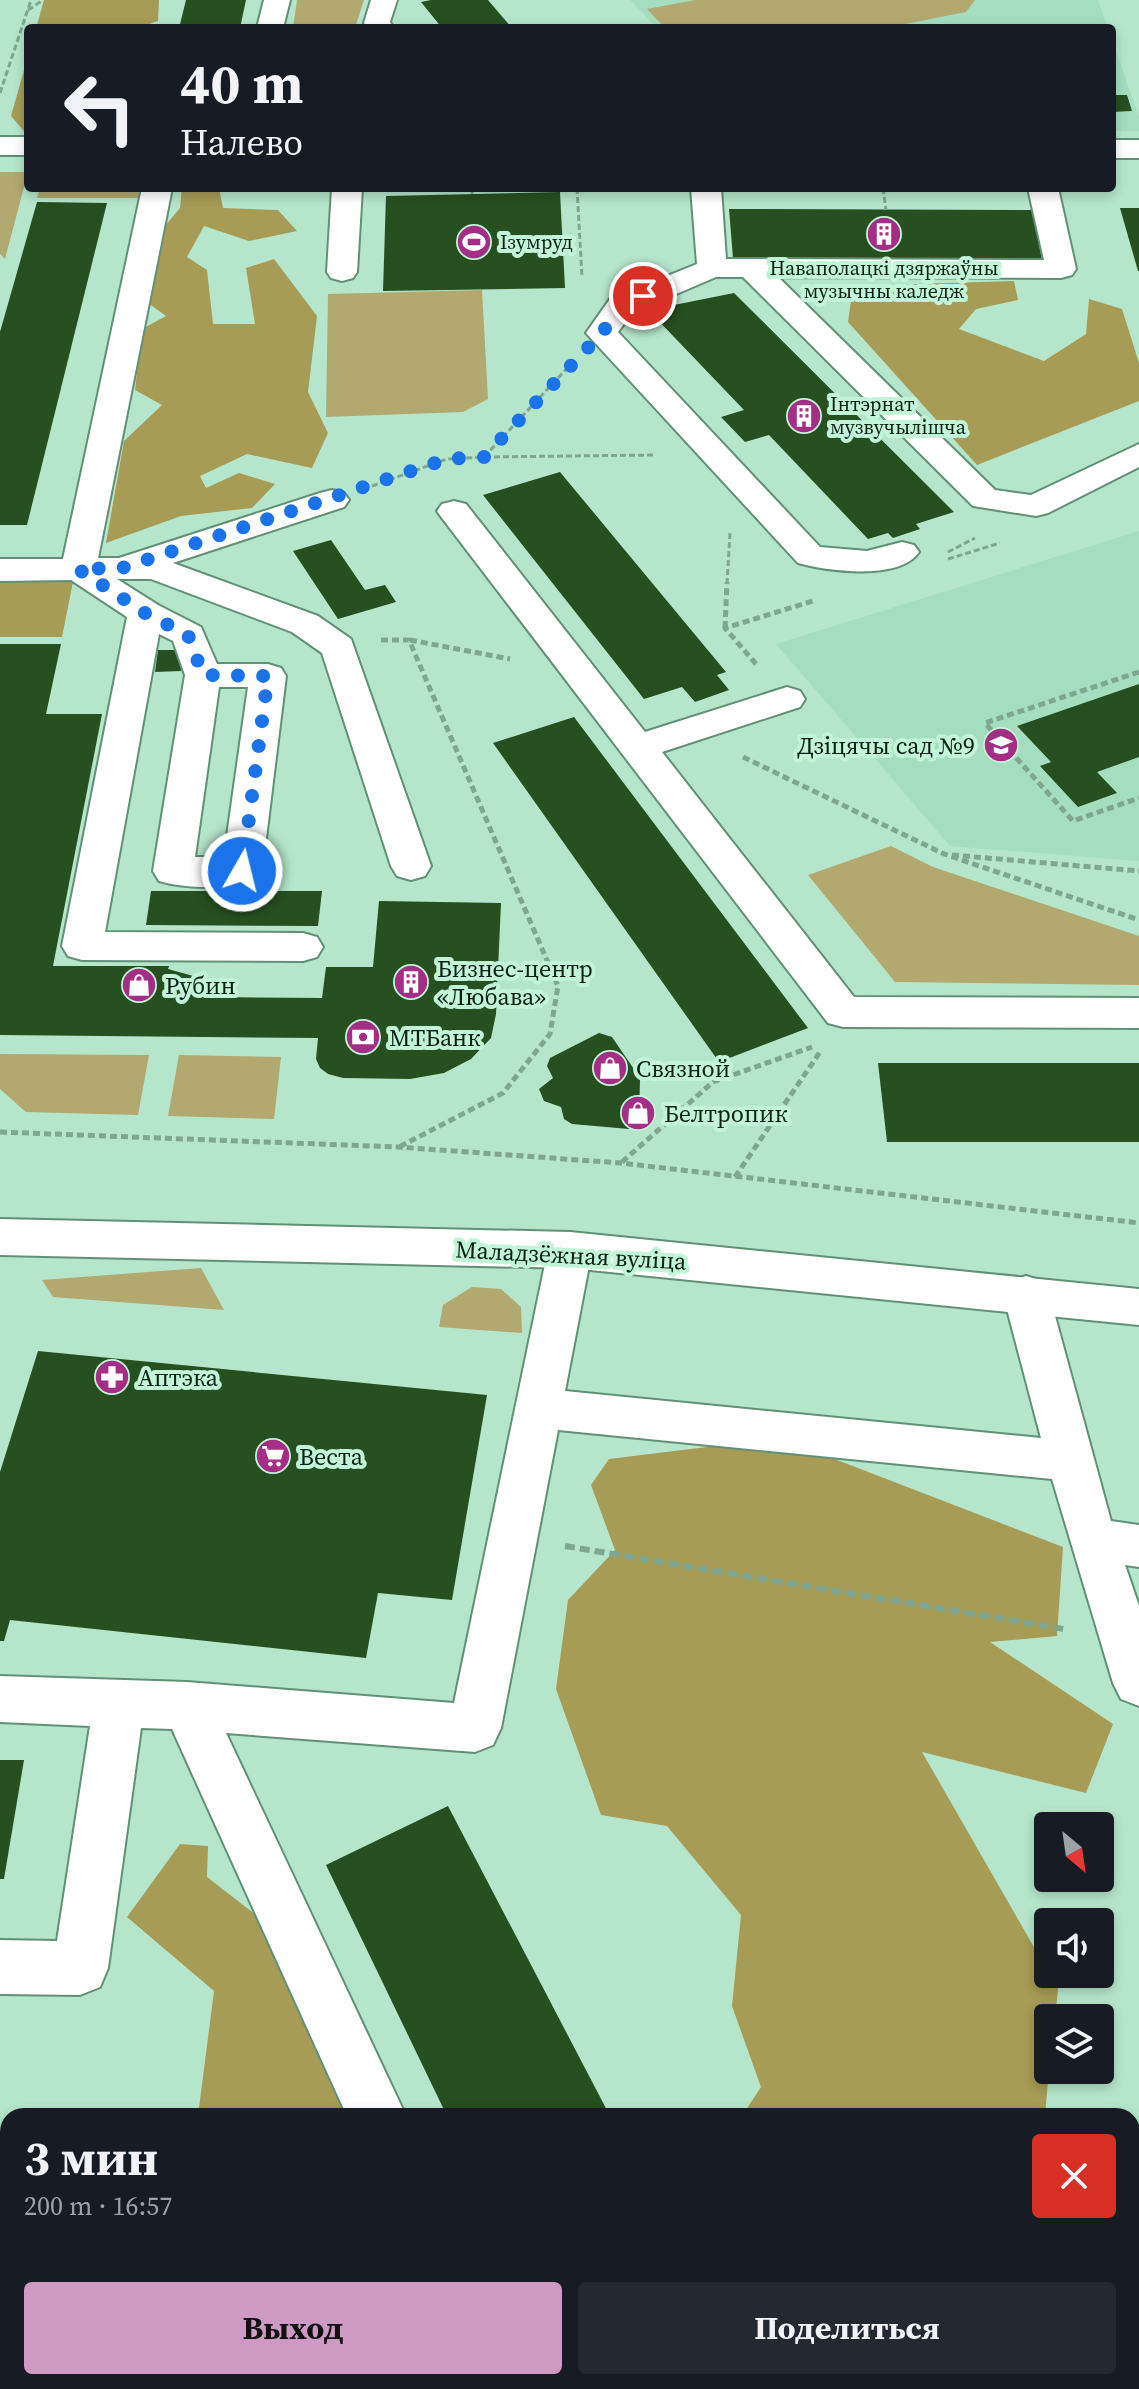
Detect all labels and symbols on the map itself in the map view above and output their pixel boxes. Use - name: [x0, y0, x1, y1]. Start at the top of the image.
- building icon: Наваполацкі дзяржаўны музычны каледж: [865, 215, 903, 253]
- sports icon: Ізумруд: [455, 223, 493, 261]
- place label: Ізумруд: [500, 228, 573, 256]
- place label: Наваполацкі дзяржаўны музычны каледж: [770, 254, 998, 305]
- pin: [609, 262, 677, 330]
- place label: Інтэрнат музвучылішча: [830, 390, 967, 441]
- building icon: Інтэрнат музвучылішча: [785, 397, 823, 435]
- school or university icon: Дзіцячы сад №9: [982, 726, 1020, 764]
- place label: Дзіцячы сад №9: [797, 729, 975, 762]
- position arrow: [200, 829, 284, 913]
- place label: Бизнес-центр «Любава»: [437, 952, 593, 1013]
- building icon: Бизнес-центр «Любава»: [392, 963, 430, 1001]
- shop icon: Рубин: [120, 966, 158, 1004]
- place label: Рубин: [165, 969, 236, 1002]
- bank icon: МТБанк: [344, 1018, 382, 1056]
- place label: МТБанк: [389, 1021, 481, 1054]
- shop icon: Связной: [591, 1049, 629, 1087]
- place label: Связной: [636, 1052, 730, 1085]
- shop icon: Белтропик: [619, 1094, 657, 1132]
- place label: Белтропик: [664, 1097, 788, 1130]
- street label: Маладзёжная вуліца: [455, 1232, 688, 1278]
- pharmacy icon: Аптэка: [93, 1358, 131, 1396]
- place label: Аптэка: [138, 1361, 219, 1394]
- supermarket icon: Веста: [254, 1437, 292, 1475]
- place label: Веста: [299, 1440, 364, 1473]
- north arrow: [1034, 1812, 1114, 1892]

